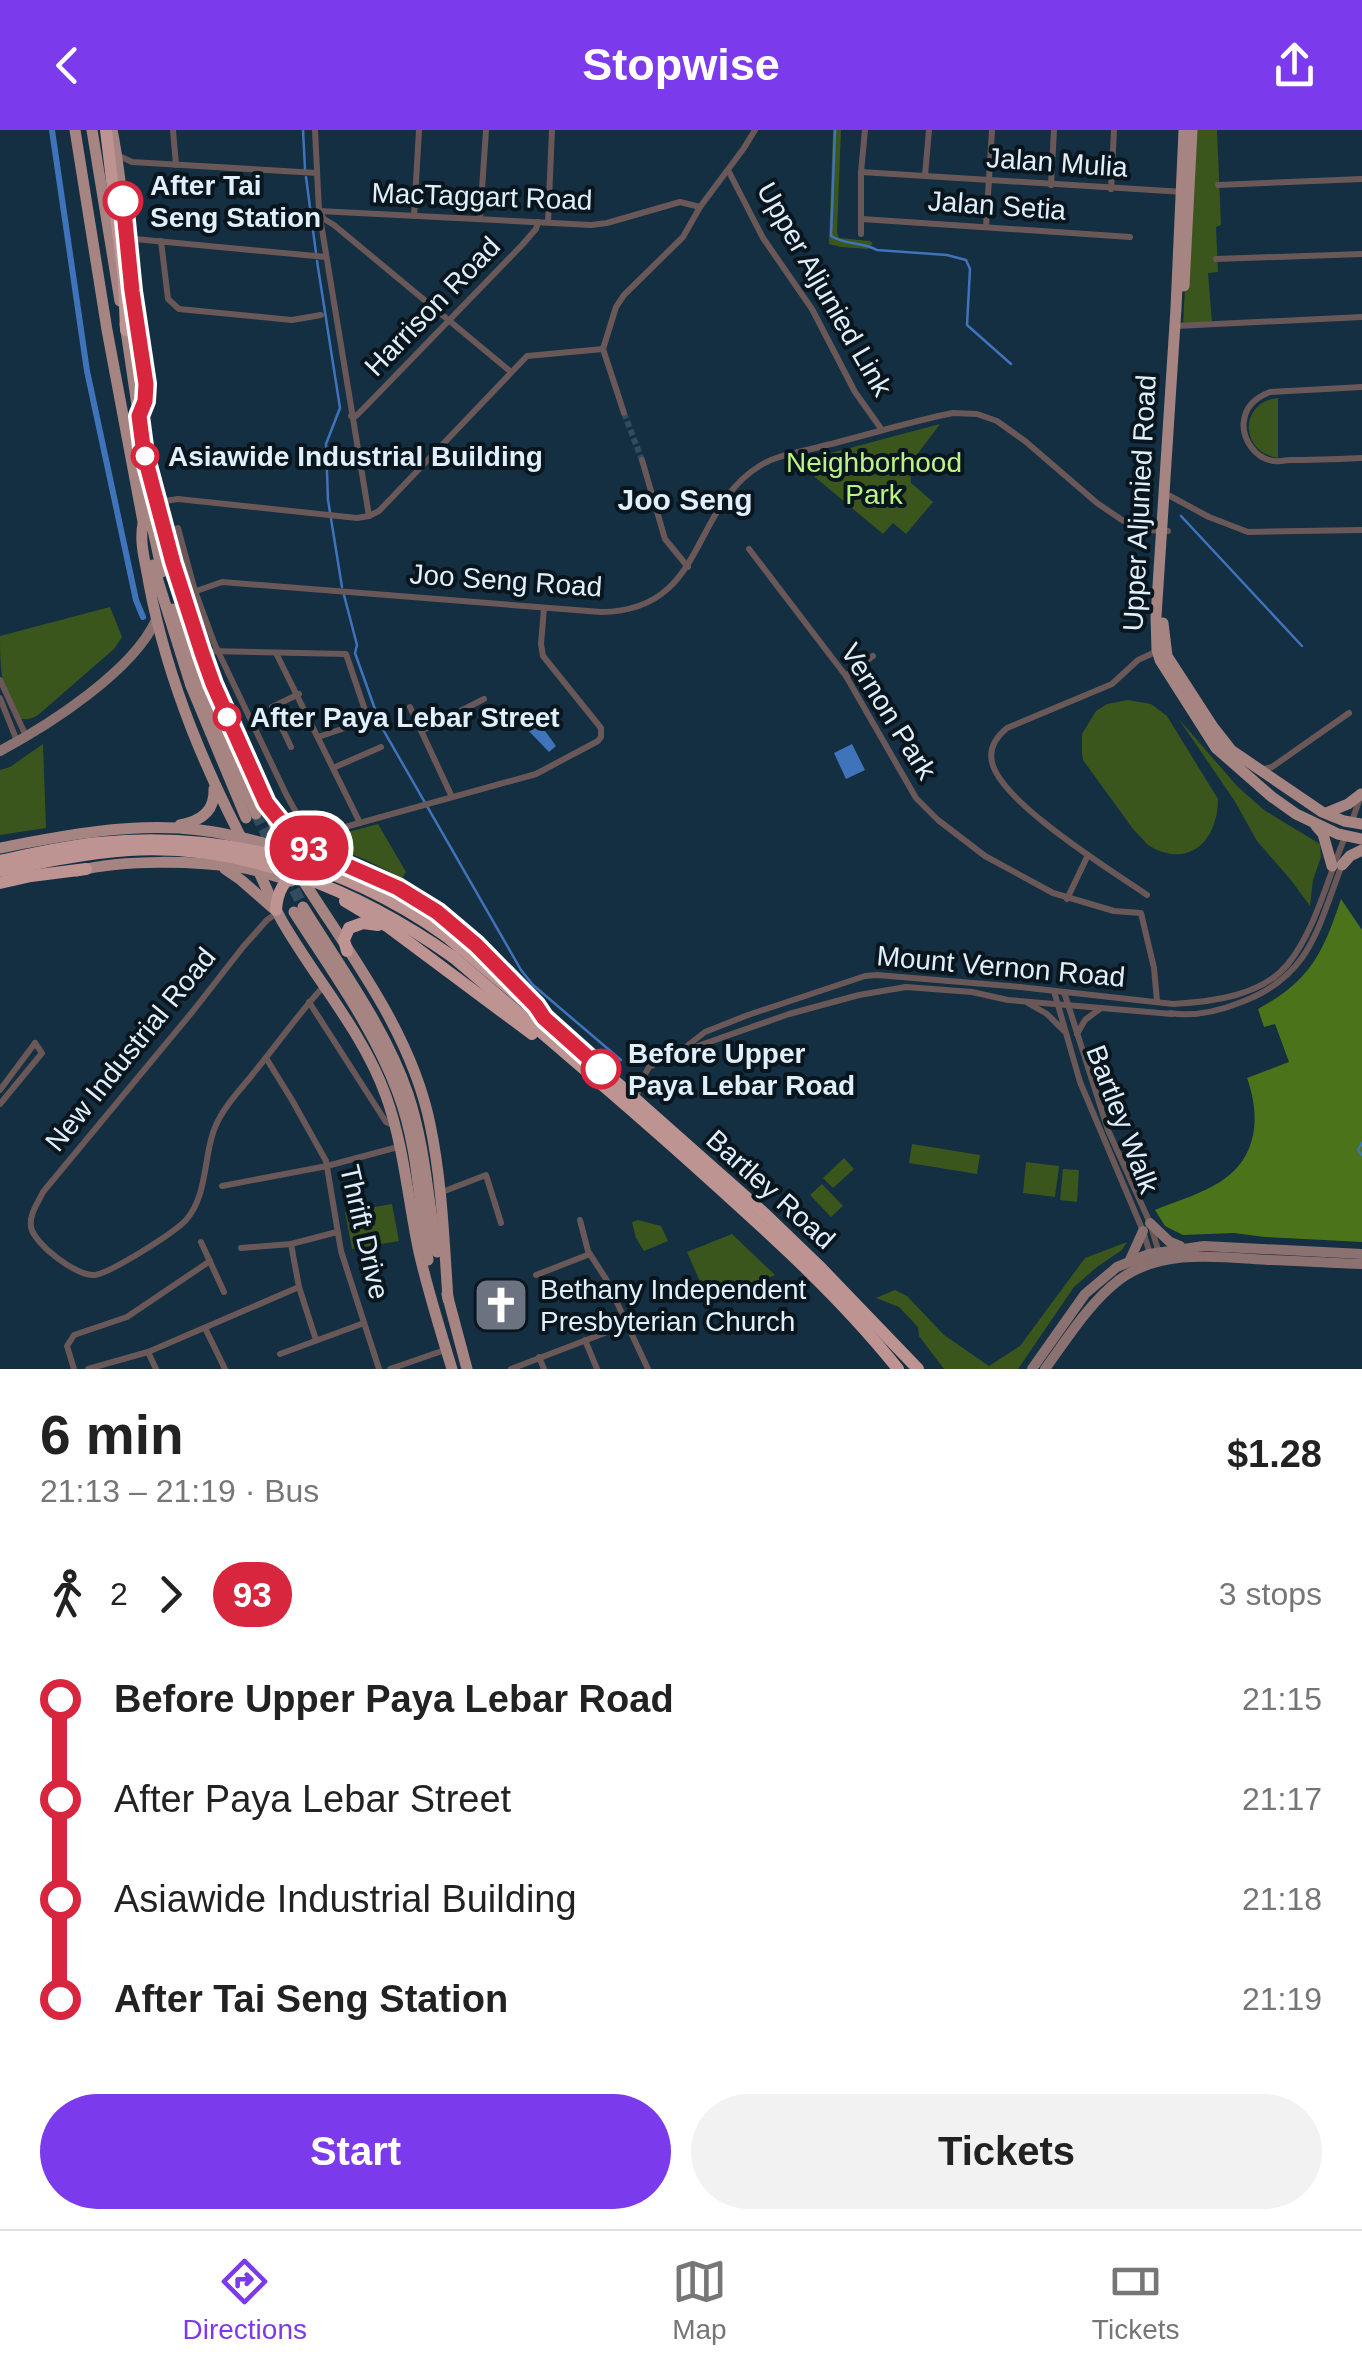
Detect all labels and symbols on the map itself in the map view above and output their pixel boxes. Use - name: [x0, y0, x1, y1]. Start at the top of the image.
- street label: Jalan Mulia: [985, 142, 1129, 183]
- place label: After Tai Seng Station: [150, 170, 321, 233]
- street label: MacTaggart Road: [371, 177, 593, 216]
- street label: Upper Aljunied Link: [751, 177, 899, 402]
- marker: After Tai Seng Station: [104, 182, 142, 220]
- street label: Jalan Setia: [927, 185, 1068, 226]
- street label: Harrison Road: [359, 231, 506, 382]
- street label: Upper Aljunied Road: [1117, 374, 1162, 632]
- place label: Asiawide Industrial Building: [168, 441, 543, 472]
- marker: Asiawide Industrial Building: [132, 443, 158, 469]
- park label: Neighborhood Park: [786, 447, 962, 510]
- district label: Joo Seng: [617, 483, 753, 516]
- street label: Joo Seng Road: [409, 558, 603, 603]
- street label: Vernon Park: [835, 638, 943, 786]
- place label: After Paya Lebar Street: [250, 702, 560, 733]
- marker: After Paya Lebar Street: [214, 704, 240, 730]
- line badge: 93: [264, 816, 354, 880]
- street label: Mount Vernon Road: [876, 940, 1126, 993]
- street label: New Industrial Road: [39, 942, 222, 1157]
- place label: Before Upper Paya Lebar Road: [628, 1038, 855, 1101]
- street label: Bartley Walk: [1080, 1041, 1165, 1199]
- marker: Before Upper Paya Lebar Road: [582, 1050, 620, 1088]
- street label: Bartley Road: [700, 1124, 841, 1255]
- street label: Thrift Drive: [334, 1162, 395, 1302]
- place label: Bethany Independent Presbyterian Church: [540, 1274, 806, 1337]
- church icon: Bethany Independent Presbyterian Church: [471, 1275, 531, 1335]

